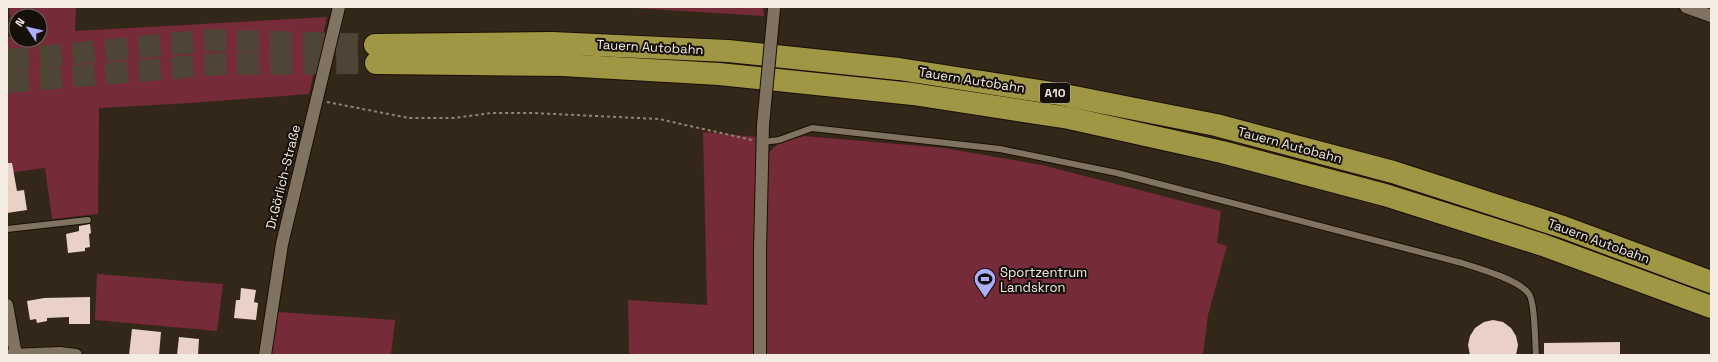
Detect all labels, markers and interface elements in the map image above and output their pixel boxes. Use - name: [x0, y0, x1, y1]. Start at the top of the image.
- north arrow: [8, 8, 48, 48]
- text: N: [12, 15, 28, 29]
- street label: Tauern Autobahn: [596, 36, 704, 58]
- street label: Tauern Autobahn: [918, 63, 1026, 97]
- road number: A10: [1040, 83, 1070, 103]
- street label: Dr.Görlich-Straße: [262, 123, 304, 231]
- street label: Tauern Autobahn: [1236, 123, 1344, 167]
- street label: Tauern Autobahn: [1546, 215, 1652, 267]
- place label: Sportzentrum Landskron: [1000, 264, 1087, 296]
- sports icon: Sportzentrum Landskron: [972, 266, 998, 299]

